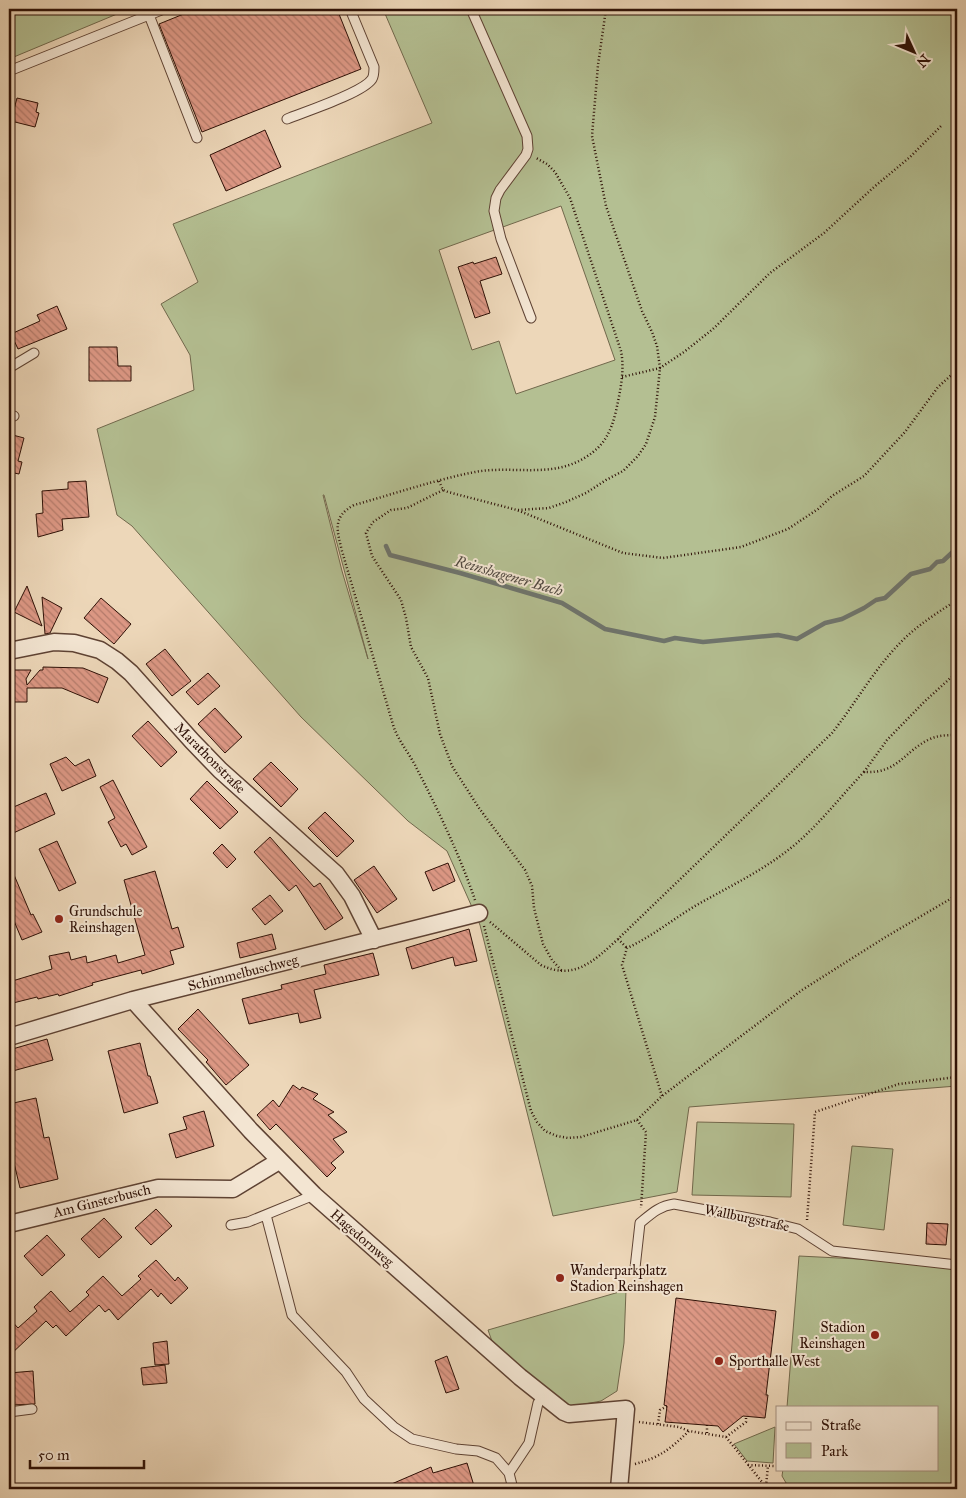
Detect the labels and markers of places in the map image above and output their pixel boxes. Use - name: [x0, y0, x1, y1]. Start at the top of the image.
- place label: Grundschule Reinshagen: [69, 903, 143, 936]
- marker: Grundschule Reinshagen: [53, 913, 65, 925]
- place label: Wanderparkplatz Stadion Reinshagen: [570, 1262, 684, 1295]
- marker: Wanderparkplatz Stadion Reinshagen: [554, 1272, 566, 1284]
- place label: Stadion Reinshagen: [799, 1319, 865, 1352]
- marker: Stadion Reinshagen: [869, 1329, 881, 1341]
- place label: Sporthalle West: [729, 1353, 820, 1370]
- marker: Sporthalle West: [713, 1355, 725, 1367]

